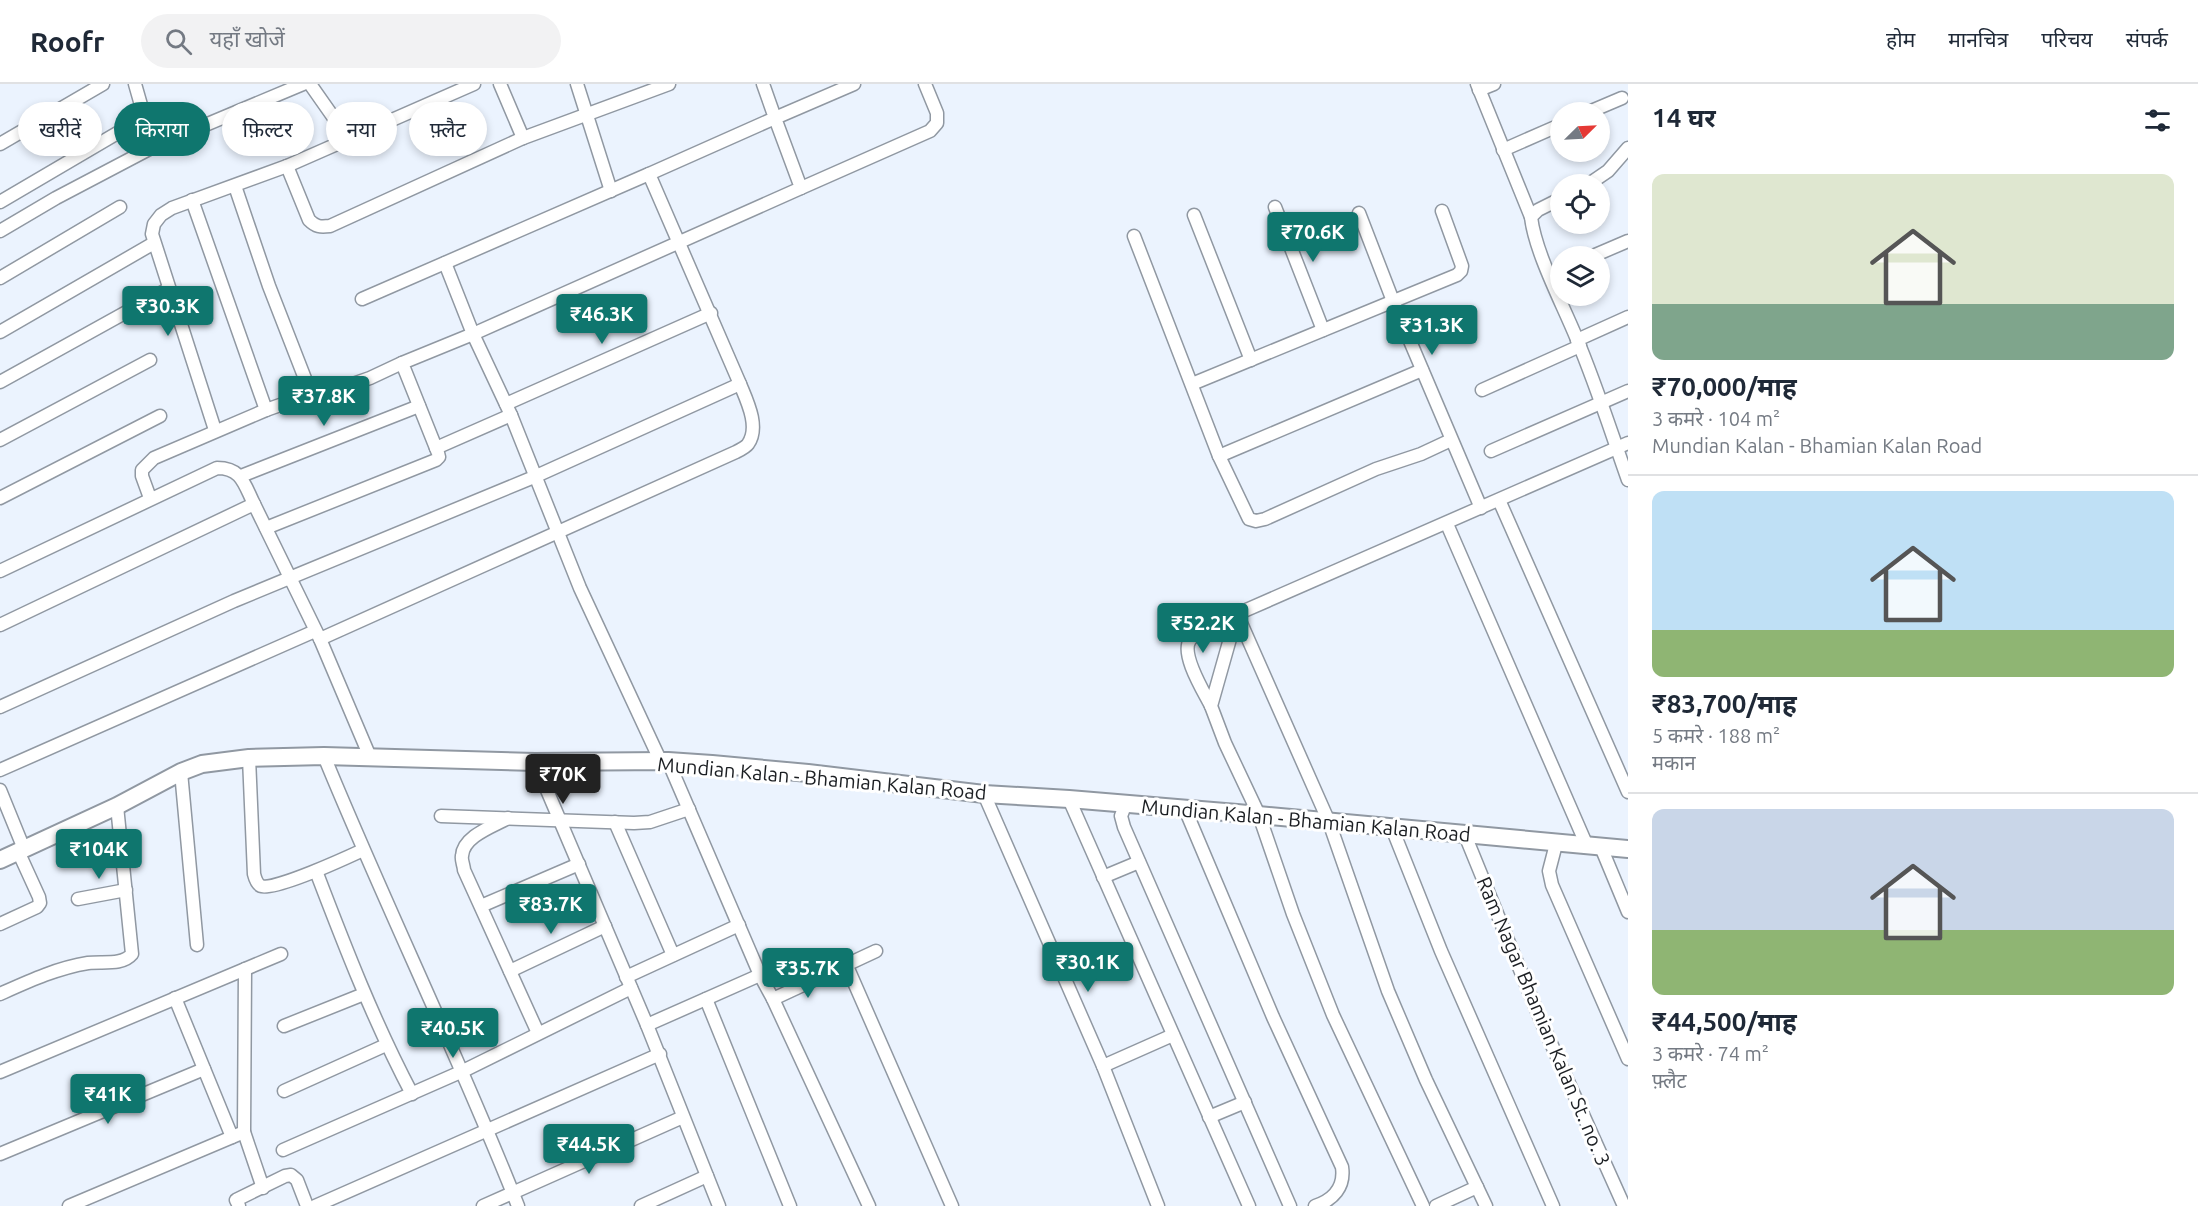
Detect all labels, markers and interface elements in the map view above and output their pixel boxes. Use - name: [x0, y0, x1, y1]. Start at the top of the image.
- search box: [141, 14, 561, 68]
- icon: search: [162, 25, 195, 58]
- text: Roofr: [30, 26, 105, 57]
- text: यहाँ खोजें: [210, 26, 285, 51]
- text: होम: [1886, 27, 1915, 51]
- text: मानचित्र: [1948, 27, 2008, 51]
- text: परिचय: [2041, 27, 2093, 51]
- text: संपर्क: [2126, 27, 2168, 51]
- chip: खरीदें: [18, 102, 102, 156]
- chip: किराया: [114, 102, 210, 156]
- chip: फ़िल्टर: [222, 102, 314, 156]
- chip: नया: [326, 102, 397, 156]
- chip: फ़्लैट: [409, 102, 487, 156]
- north arrow: [1550, 102, 1610, 162]
- map controls: [1550, 102, 1610, 306]
- text: 14 घर: [1652, 103, 1716, 132]
- icon: filters: [2141, 104, 2174, 137]
- button: locate: [1550, 174, 1610, 234]
- pin: ₹70.6K: [1264, 212, 1362, 263]
- icon: home: [1859, 213, 1967, 321]
- text: ₹70.6K: [1281, 220, 1345, 243]
- button: layers: [1550, 246, 1610, 306]
- pin: ₹30.3K: [119, 286, 217, 337]
- text: ₹30.3K: [136, 294, 200, 317]
- pin: ₹46.3K: [553, 294, 651, 345]
- text: ₹46.3K: [570, 302, 634, 325]
- pin: ₹31.3K: [1383, 305, 1481, 356]
- text: ₹31.3K: [1400, 313, 1464, 336]
- text: ₹70,000/माह: [1652, 372, 1797, 401]
- pin: ₹37.8K: [275, 376, 373, 427]
- text: ₹37.8K: [292, 384, 356, 407]
- text: 3 कमरे · 104 m²: [1652, 407, 1780, 430]
- text: Mundian Kalan - Bhamian Kalan Road: [1652, 434, 1982, 457]
- icon: home: [1859, 530, 1967, 638]
- pin: ₹52.2K: [1154, 603, 1252, 654]
- text: ₹52.2K: [1171, 611, 1235, 634]
- text: ₹83,700/माह: [1652, 689, 1797, 718]
- text: 5 कमरे · 188 m²: [1652, 724, 1780, 747]
- text: मकान: [1652, 751, 1696, 774]
- street label: Mundian Kalan - Bhamian Kalan Road: [656, 752, 988, 804]
- pin: ₹70K: [527, 754, 599, 805]
- text: ₹70K: [539, 762, 587, 785]
- street label: Mundian Kalan - Bhamian Kalan Road: [1140, 794, 1472, 846]
- pin: ₹104K: [57, 829, 141, 880]
- text: ₹104K: [70, 837, 128, 860]
- icon: home: [1859, 848, 1967, 956]
- street label: Ram Nagar Bhamian Kalan St. no. 3: [1473, 873, 1615, 1169]
- pin: ₹83.7K: [502, 884, 600, 935]
- text: ₹83.7K: [519, 892, 583, 915]
- pin: ₹30.1K: [1039, 942, 1137, 993]
- pin: ₹35.7K: [759, 948, 857, 999]
- text: ₹30.1K: [1056, 950, 1120, 973]
- text: ₹35.7K: [776, 956, 840, 979]
- text: ₹44,500/माह: [1652, 1007, 1797, 1036]
- pin: ₹40.5K: [404, 1008, 502, 1059]
- text: ₹40.5K: [421, 1016, 485, 1039]
- text: 3 कमरे · 74 m²: [1652, 1042, 1769, 1065]
- text: फ़्लैट: [1652, 1069, 1687, 1092]
- pin: ₹41K: [72, 1074, 144, 1125]
- text: ₹41K: [84, 1082, 132, 1105]
- pin: ₹44.5K: [540, 1124, 638, 1175]
- text: ₹44.5K: [557, 1132, 621, 1155]

